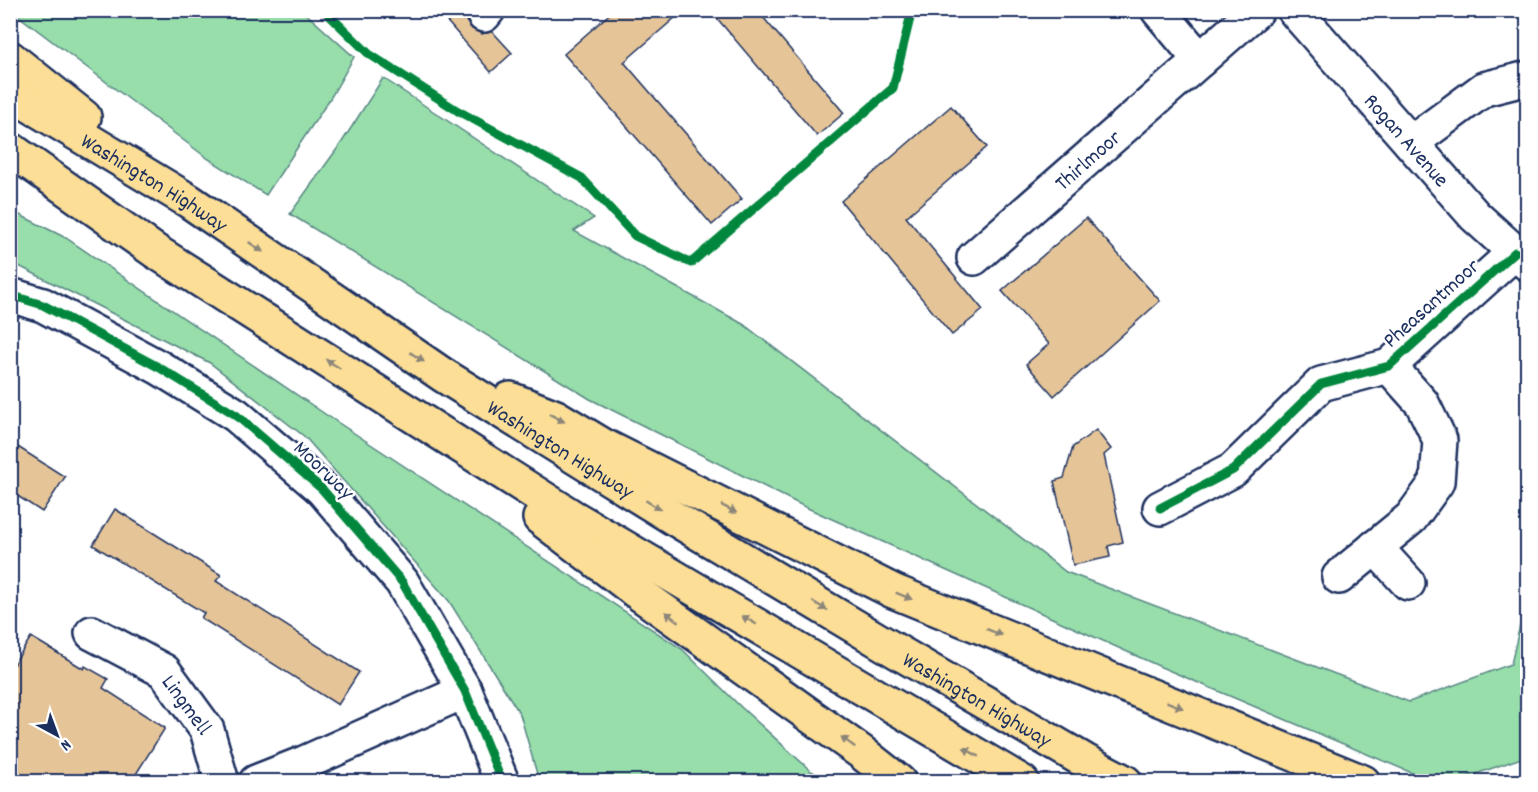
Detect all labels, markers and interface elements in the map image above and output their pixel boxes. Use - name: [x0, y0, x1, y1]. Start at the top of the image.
- street label: Rogan Avenue: [1355, 88, 1455, 195]
- street label: Thirlmoor: [1049, 123, 1130, 200]
- street label: Washington Highway: [74, 127, 234, 243]
- one-way arrow: [247, 241, 263, 253]
- street label: Pheasantmoor: [1377, 252, 1488, 357]
- one-way arrow: [408, 351, 425, 362]
- one-way arrow: [325, 358, 341, 369]
- street label: Washington Highway: [480, 394, 640, 509]
- one-way arrow: [548, 413, 565, 423]
- street label: Moorway: [285, 435, 361, 509]
- one-way arrow: [645, 500, 661, 511]
- one-way arrow: [720, 505, 737, 514]
- one-way arrow: [895, 591, 913, 601]
- one-way arrow: [812, 600, 828, 611]
- one-way arrow: [664, 611, 680, 623]
- one-way arrow: [740, 615, 757, 625]
- one-way arrow: [985, 628, 1003, 637]
- street label: Washington Highway: [896, 646, 1057, 758]
- street label: Lingmell: [152, 669, 218, 743]
- one-way arrow: [1166, 701, 1184, 710]
- north arrow: [27, 705, 87, 765]
- text: N: [55, 733, 76, 756]
- one-way arrow: [840, 736, 856, 748]
- one-way arrow: [963, 746, 979, 757]

